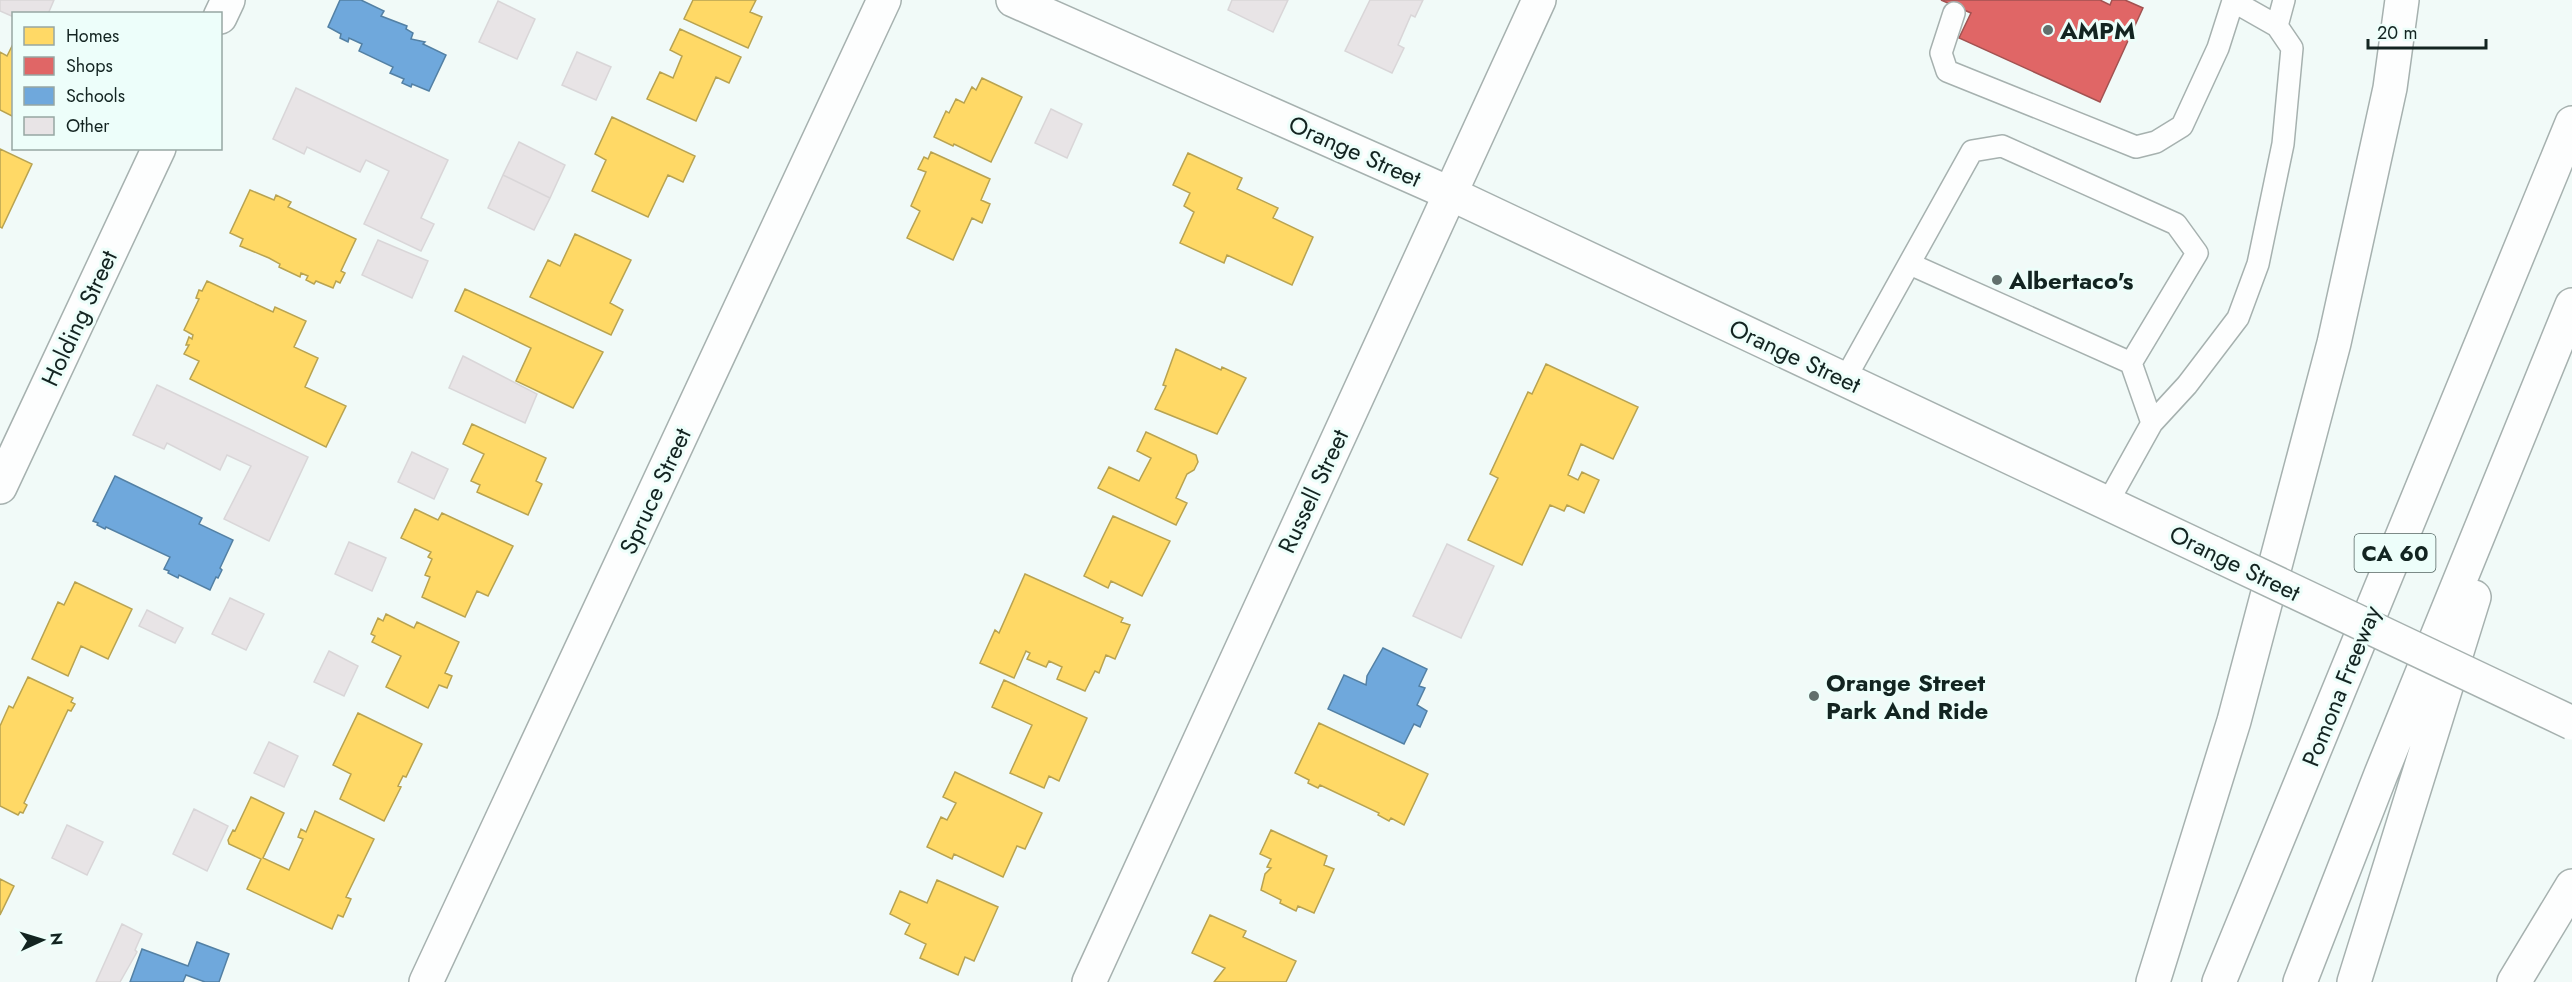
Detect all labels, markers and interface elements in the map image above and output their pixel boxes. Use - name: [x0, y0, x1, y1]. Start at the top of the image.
- legend: [12, 12, 222, 150]
- scale bar: [2368, 12, 2486, 50]
- place label: AMPM: [2059, 13, 2135, 48]
- text: 20 m: [2377, 20, 2417, 46]
- text: Homes: [66, 23, 119, 49]
- marker: AMPM: [2041, 23, 2055, 37]
- text: Shops: [66, 53, 113, 79]
- text: Schools: [66, 83, 125, 109]
- street label: Orange Street: [1283, 106, 1427, 196]
- text: Other: [66, 113, 110, 139]
- street label: Holding Street: [32, 244, 126, 392]
- place label: Albertaco's: [2008, 263, 2133, 298]
- marker: Albertaco's: [1990, 273, 2004, 287]
- street label: Orange Street: [1723, 310, 1867, 402]
- street label: Spruce Street: [610, 422, 700, 560]
- street label: Russell Street: [1269, 423, 1357, 559]
- street label: Orange Street: [2164, 516, 2307, 610]
- road number: CA 60: [2354, 534, 2436, 572]
- street label: Pomona Freeway: [2293, 600, 2389, 772]
- place label: Orange Street Park And Ride: [1826, 665, 1988, 728]
- marker: Orange Street Park And Ride: [1807, 689, 1821, 703]
- north arrow: [12, 910, 72, 970]
- text: N: [45, 932, 68, 946]

